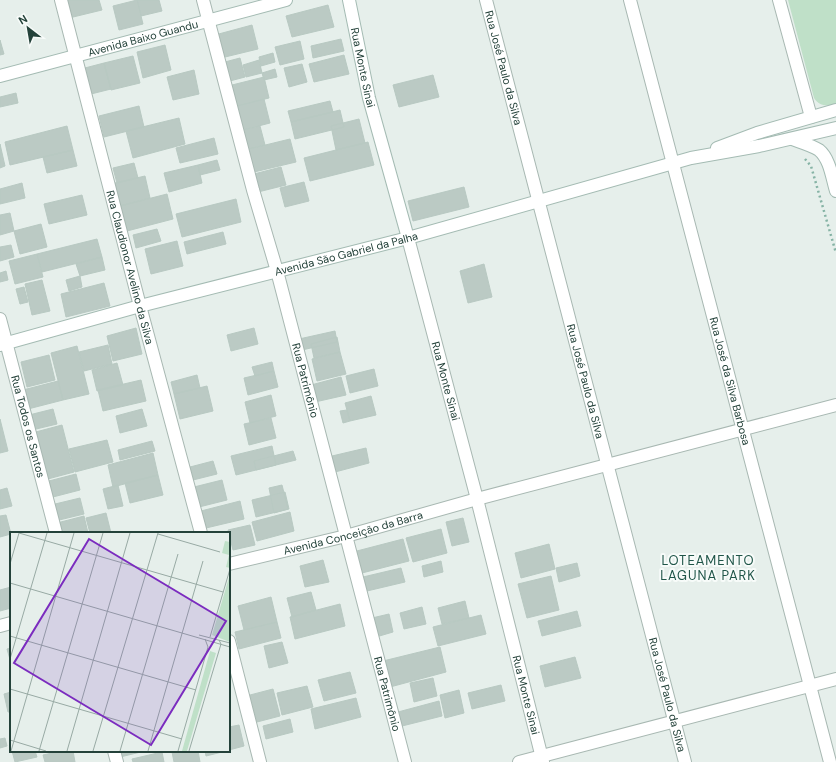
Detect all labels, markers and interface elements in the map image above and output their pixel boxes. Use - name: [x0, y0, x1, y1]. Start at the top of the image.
- north arrow: [8, 8, 48, 48]
- street label: Rua José Paulo da Silva: [482, 9, 525, 126]
- text: N: [16, 11, 30, 27]
- street label: Avenida Baixo Guandu: [86, 17, 200, 59]
- street label: Rua Monte Sinai: [348, 26, 378, 109]
- street label: Rua Claudionor Avelino da Silva: [103, 189, 157, 346]
- street label: Avenida São Gabriel da Palha: [273, 229, 419, 279]
- street label: Rua José da Silva Barbosa: [707, 315, 754, 447]
- street label: Rua José Paulo da Silva: [564, 322, 607, 440]
- street label: Rua Monte Sinai: [429, 340, 463, 422]
- street label: Rua Patrimônio: [289, 342, 322, 419]
- street label: Rua Todos os Santos: [8, 374, 48, 479]
- street label: Avenida Conceição da Barra: [282, 508, 424, 558]
- inset map: [10, 532, 230, 752]
- district label: LOTEAMENTO LAGUNA PARK: [660, 552, 756, 584]
- street label: Rua José Paulo da Silva: [646, 636, 689, 753]
- street label: Rua Monte Sinai: [509, 654, 543, 736]
- street label: Rua Patrimônio: [371, 655, 404, 733]

